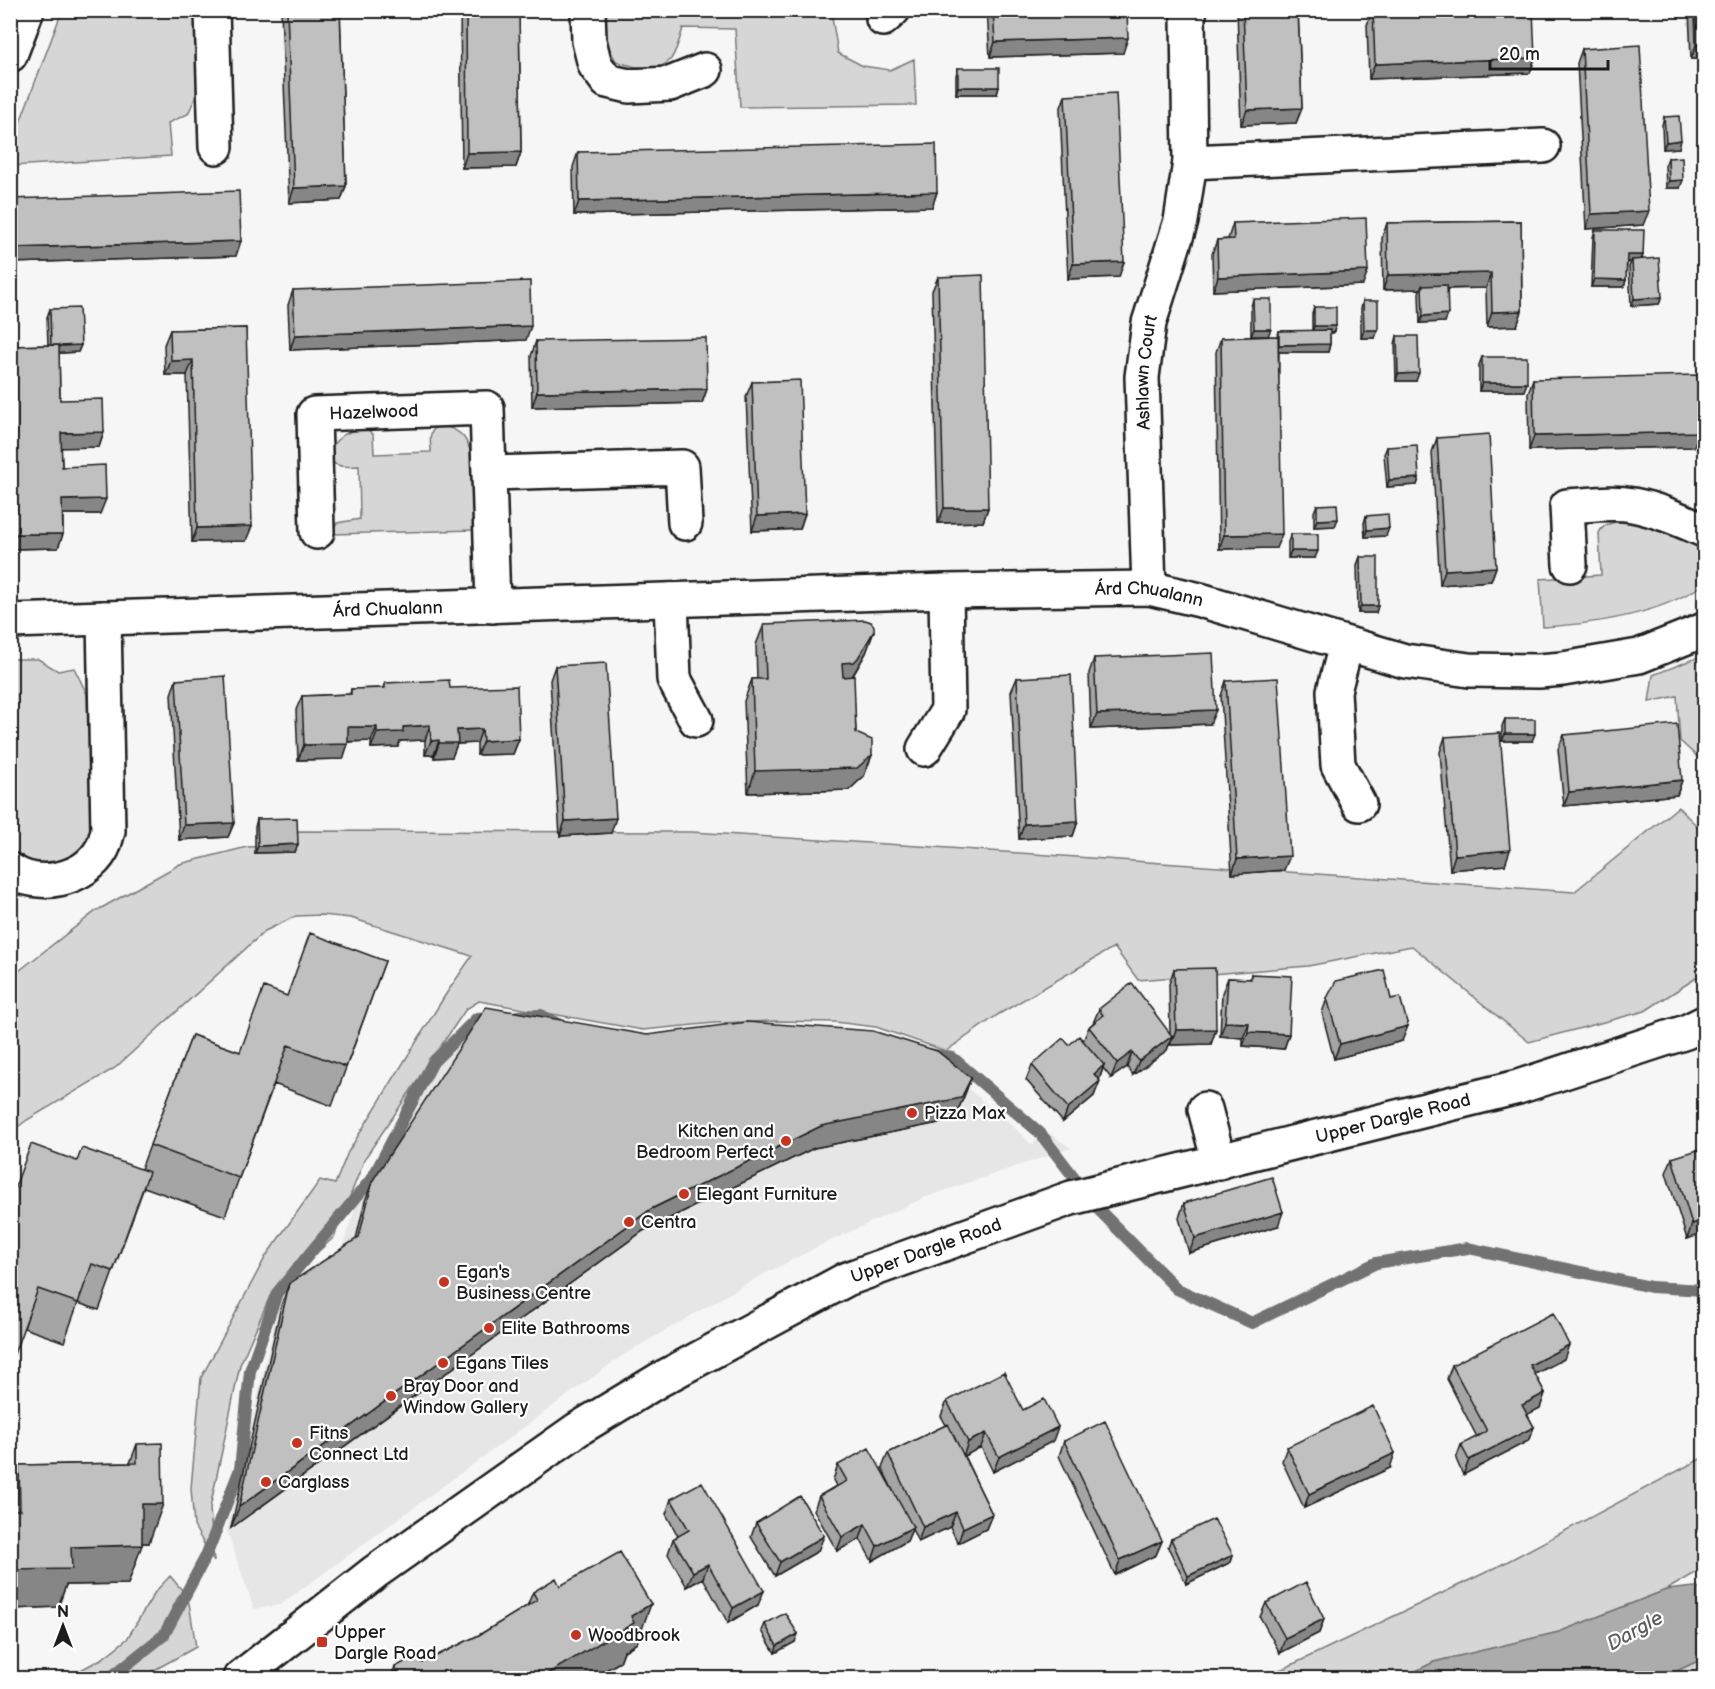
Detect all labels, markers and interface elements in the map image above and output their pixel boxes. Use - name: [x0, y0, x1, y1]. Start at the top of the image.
- scale bar: [1490, 33, 1608, 71]
- text: 20 m: [1499, 44, 1540, 65]
- street label: Ashlawn Court: [1131, 312, 1162, 430]
- street label: Hazelwood: [329, 400, 419, 424]
- street label: Árd Chualann: [1094, 576, 1205, 611]
- street label: Árd Chualann: [333, 597, 443, 621]
- street label: Upper Dargle Road: [1313, 1089, 1473, 1147]
- place label: Pizza Max: [924, 1103, 1006, 1124]
- marker: Pizza Max: [905, 1106, 919, 1120]
- place label: Kitchen and Bedroom Perfect: [636, 1121, 774, 1163]
- marker: Kitchen and Bedroom Perfect: [779, 1134, 793, 1148]
- place label: Elegant Furniture: [696, 1184, 838, 1205]
- marker: Elegant Furniture: [677, 1187, 691, 1201]
- place label: Centra: [641, 1212, 696, 1233]
- street label: Upper Dargle Road: [848, 1214, 1004, 1287]
- marker: Centra: [622, 1215, 636, 1229]
- place label: Egan's Business Centre: [456, 1262, 591, 1304]
- marker: Egan's Business Centre: [437, 1275, 451, 1289]
- place label: Elite Bathrooms: [501, 1318, 630, 1339]
- marker: Elite Bathrooms: [482, 1321, 496, 1335]
- place label: Egans Tiles: [455, 1353, 549, 1374]
- marker: Egans Tiles: [436, 1356, 450, 1370]
- place label: Bray Door and Window Gallery: [403, 1376, 529, 1418]
- marker: Bray Door and Window Gallery: [384, 1389, 398, 1403]
- place label: Fitns Connect Ltd: [309, 1423, 409, 1465]
- marker: Fitns Connect Ltd: [290, 1436, 304, 1450]
- place label: Carglass: [278, 1472, 349, 1493]
- marker: Carglass: [259, 1475, 273, 1489]
- north arrow: [33, 1596, 93, 1656]
- text: N: [57, 1603, 69, 1622]
- water label: Dargle: [1603, 1606, 1668, 1656]
- place label: Upper Dargle Road: [334, 1622, 437, 1664]
- place label: Woodbrook: [588, 1625, 680, 1646]
- marker: Woodbrook: [569, 1628, 583, 1642]
- marker: Upper Dargle Road: [315, 1635, 329, 1649]

